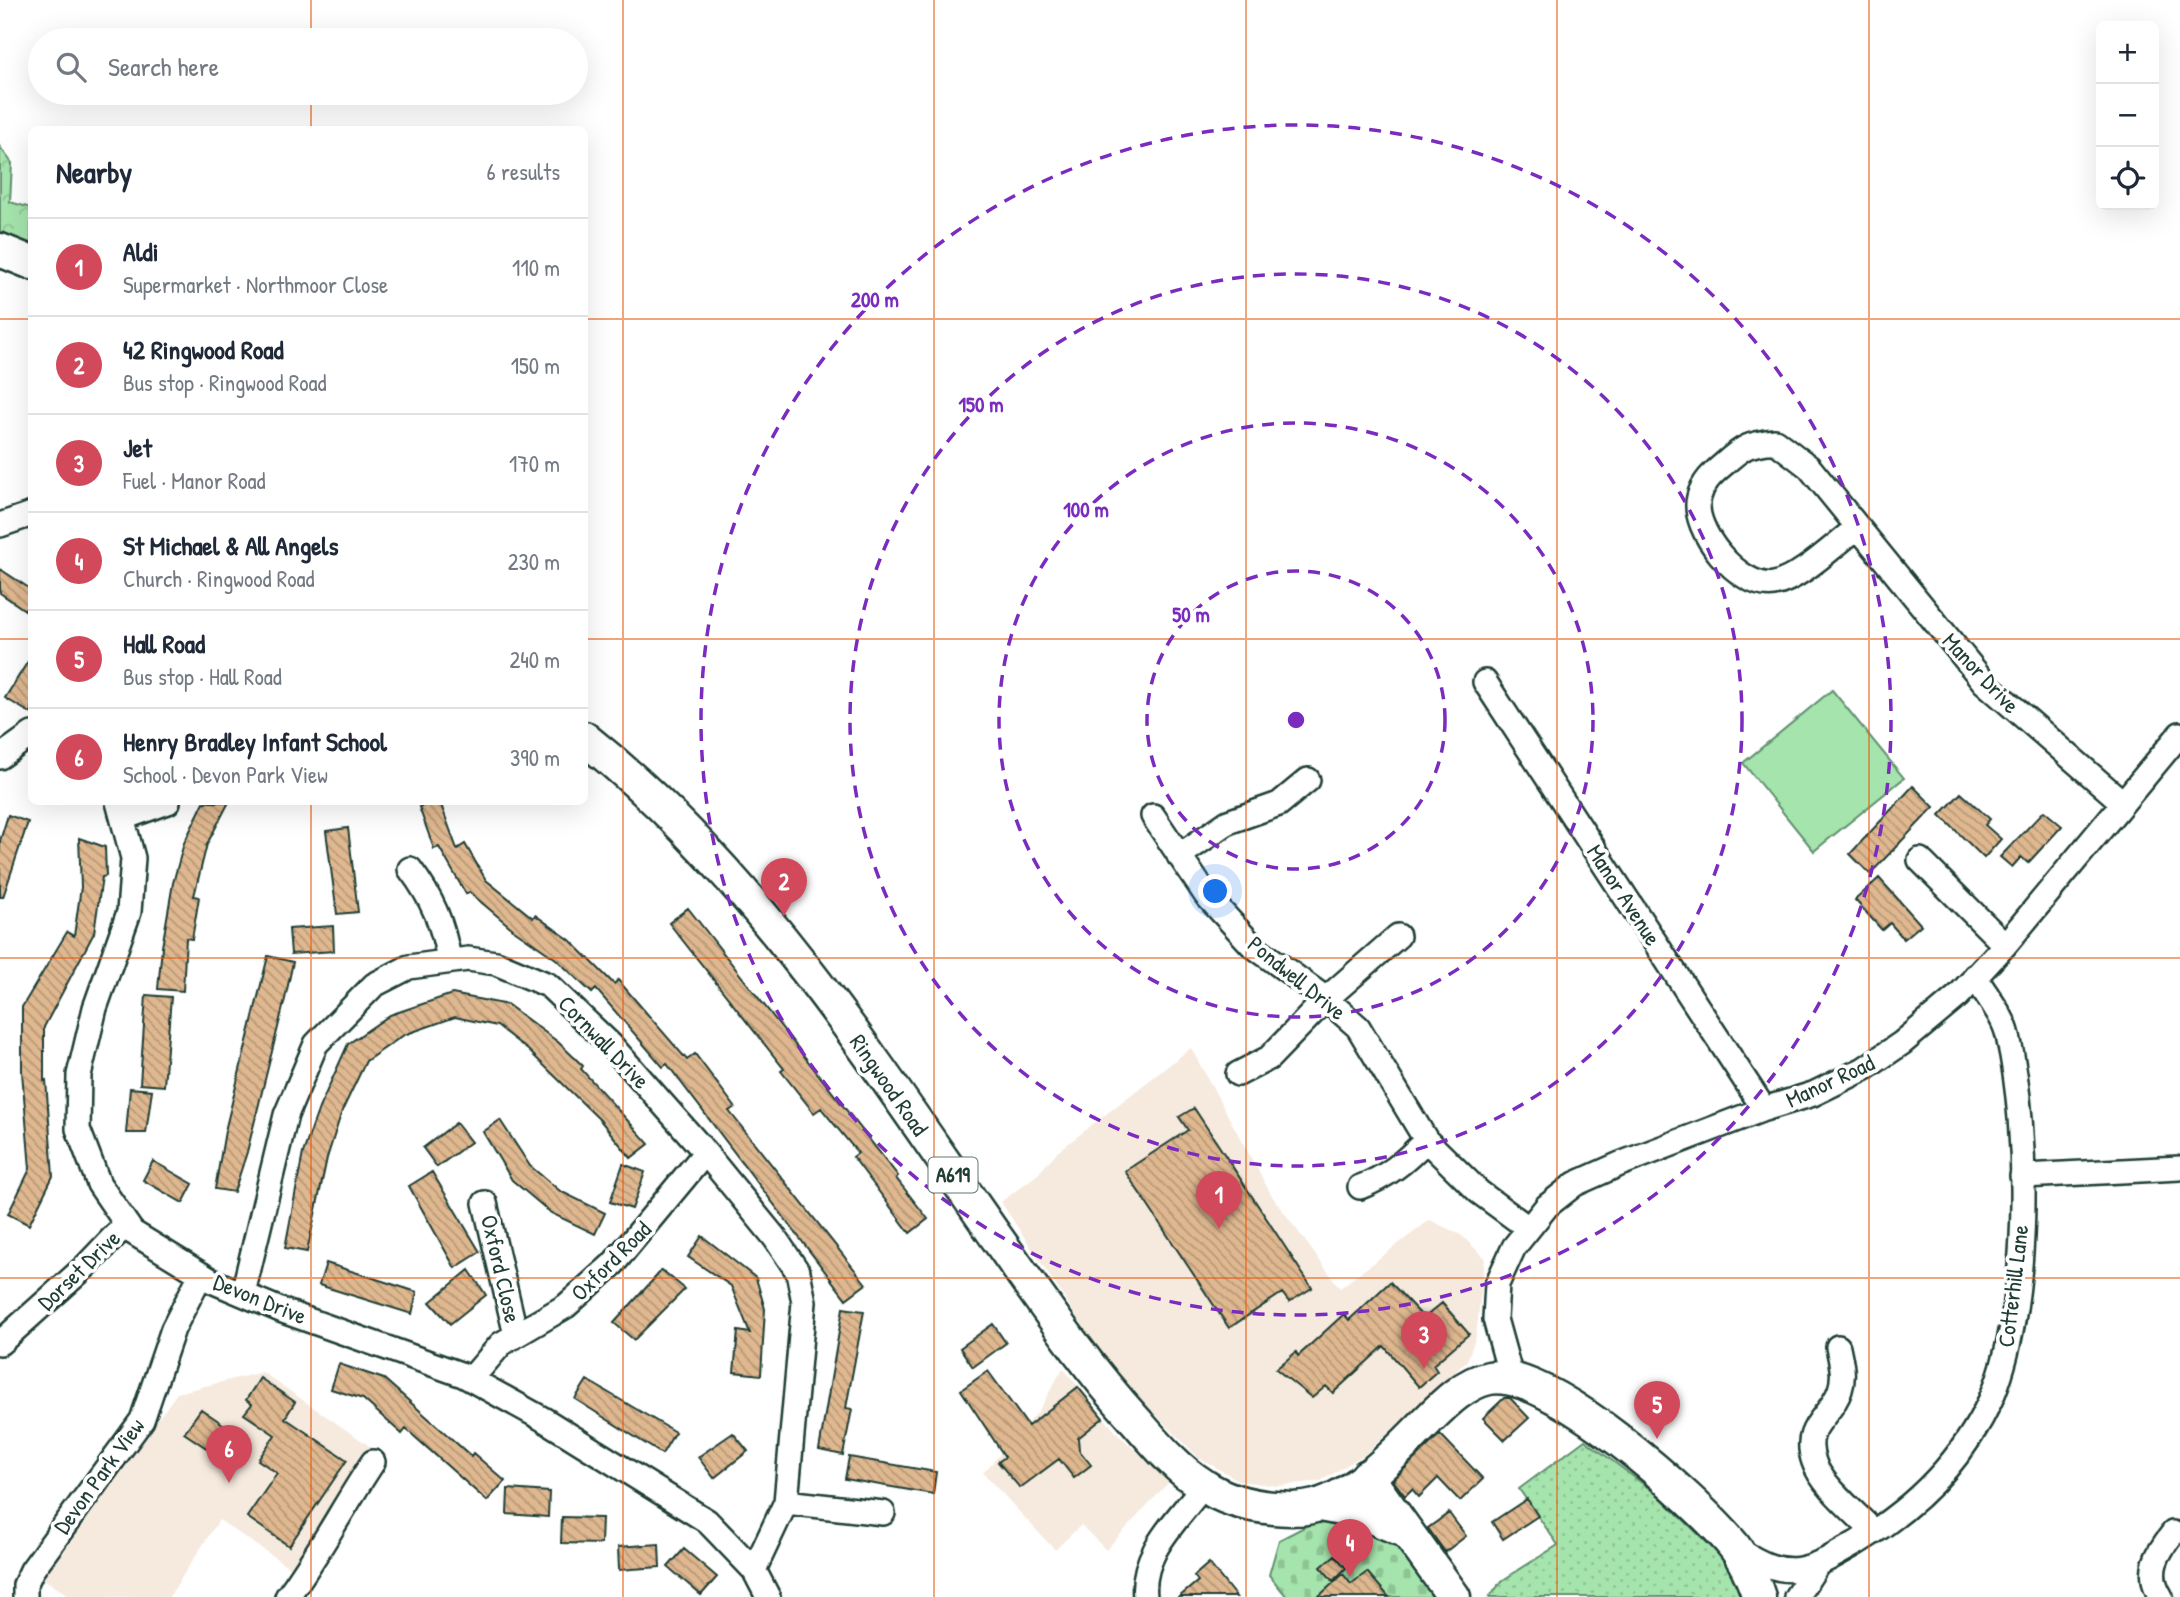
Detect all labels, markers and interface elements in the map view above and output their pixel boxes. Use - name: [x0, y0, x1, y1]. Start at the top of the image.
- map controls: [2096, 21, 2159, 210]
- button: +: [2096, 21, 2159, 84]
- search box: [28, 28, 588, 105]
- icon: search: [52, 48, 90, 86]
- text: Search here: [108, 49, 219, 84]
- button: −: [2096, 84, 2159, 147]
- button: locate: [2096, 147, 2159, 210]
- text: Nearby: [56, 152, 132, 192]
- text: 6 results: [487, 156, 560, 187]
- text: Aldi: [123, 234, 159, 269]
- text: 1: [75, 252, 83, 283]
- text: 110 m: [512, 252, 560, 283]
- text: Supermarket · Northmoor Close: [123, 269, 388, 300]
- text: 200 m: [851, 285, 899, 314]
- text: 42 Ringwood Road: [123, 332, 284, 367]
- text: 2: [74, 350, 84, 381]
- text: 150 m: [511, 350, 560, 381]
- text: Bus stop · Ringwood Road: [123, 367, 326, 398]
- text: 150 m: [958, 390, 1004, 419]
- text: Jet: [123, 430, 152, 465]
- text: 3: [74, 448, 84, 479]
- text: 170 m: [509, 448, 560, 479]
- text: Fuel · Manor Road: [123, 465, 266, 496]
- text: 100 m: [1063, 495, 1109, 524]
- text: St Michael & All Angels: [123, 528, 339, 563]
- text: 4: [75, 546, 83, 577]
- text: 230 m: [508, 546, 560, 577]
- text: Church · Ringwood Road: [123, 563, 314, 594]
- text: 50 m: [1172, 600, 1210, 629]
- text: Hall Road: [123, 626, 205, 661]
- street label: Manor Drive: [1936, 626, 2027, 720]
- text: 5: [74, 644, 84, 675]
- text: 240 m: [509, 644, 560, 675]
- text: Bus stop · Hall Road: [123, 661, 282, 692]
- centre of rings: [1284, 708, 1308, 732]
- text: Henry Bradley Infant School: [123, 724, 387, 759]
- text: 6: [74, 742, 84, 773]
- text: 390 m: [510, 742, 560, 773]
- text: School · Devon Park View: [123, 759, 328, 790]
- street label: Manor Avenue: [1580, 838, 1669, 951]
- pin: 2: [761, 858, 807, 916]
- your location: [1198, 874, 1232, 908]
- street label: Pondwell Drive: [1242, 928, 1353, 1027]
- street label: Cornwall Drive: [552, 988, 657, 1095]
- street label: Ringwood Road: [843, 1028, 936, 1142]
- street label: Manor Road: [1781, 1047, 1879, 1115]
- road number: A619: [928, 1158, 978, 1192]
- pin: 1: [1196, 1171, 1242, 1229]
- street label: Oxford Close: [474, 1212, 529, 1326]
- street label: Oxford Road: [564, 1214, 657, 1307]
- street label: Dorset Drive: [31, 1223, 127, 1317]
- street label: Cotterhill Lane: [1990, 1223, 2035, 1349]
- street label: Devon Drive: [209, 1266, 311, 1331]
- pin: 3: [1401, 1311, 1447, 1369]
- pin: 5: [1634, 1381, 1680, 1439]
- street label: Devon Park View: [46, 1412, 151, 1540]
- pin: 6: [206, 1425, 252, 1483]
- pin: 4: [1327, 1519, 1373, 1577]

